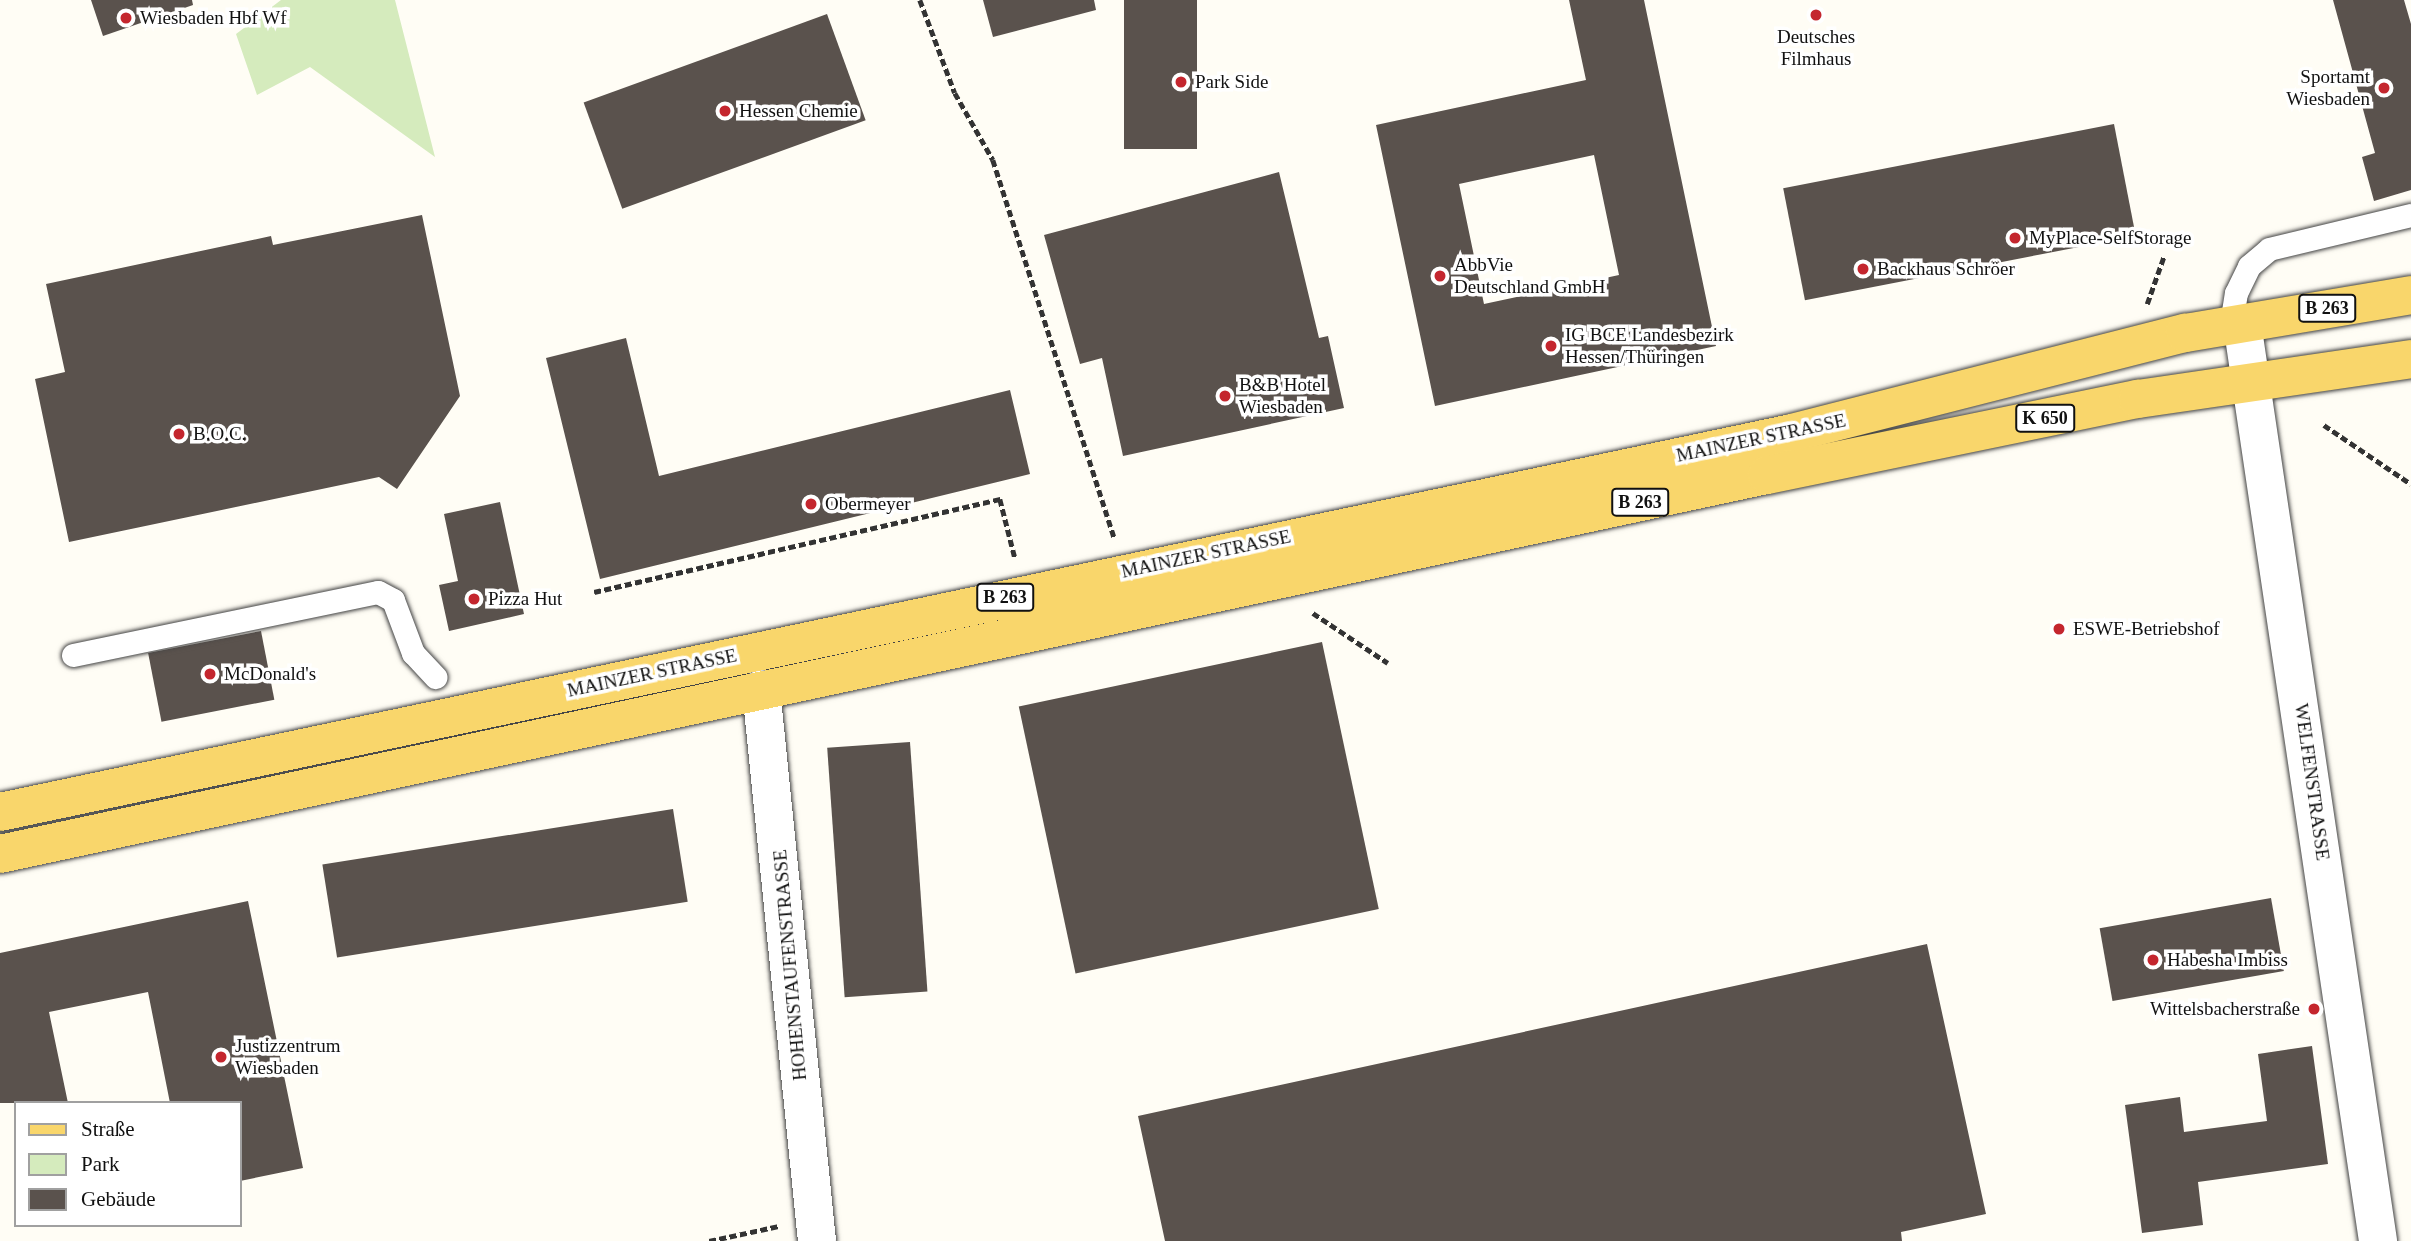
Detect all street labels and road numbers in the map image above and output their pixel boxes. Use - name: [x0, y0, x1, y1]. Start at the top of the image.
- road number: B 263: [2297, 294, 2357, 322]
- road number: K 650: [2014, 404, 2076, 432]
- street label: MAINZER STRASSE: [1674, 409, 1848, 467]
- road number: B 263: [1610, 488, 1670, 516]
- street label: MAINZER STRASSE: [1119, 525, 1293, 583]
- road number: B 263: [975, 582, 1035, 612]
- street label: MAINZER STRASSE: [565, 644, 739, 702]
- street label: WELFENSTRASSE: [2290, 702, 2334, 862]
- street label: HOHENSTAUFENSTRASSE: [769, 849, 811, 1081]

